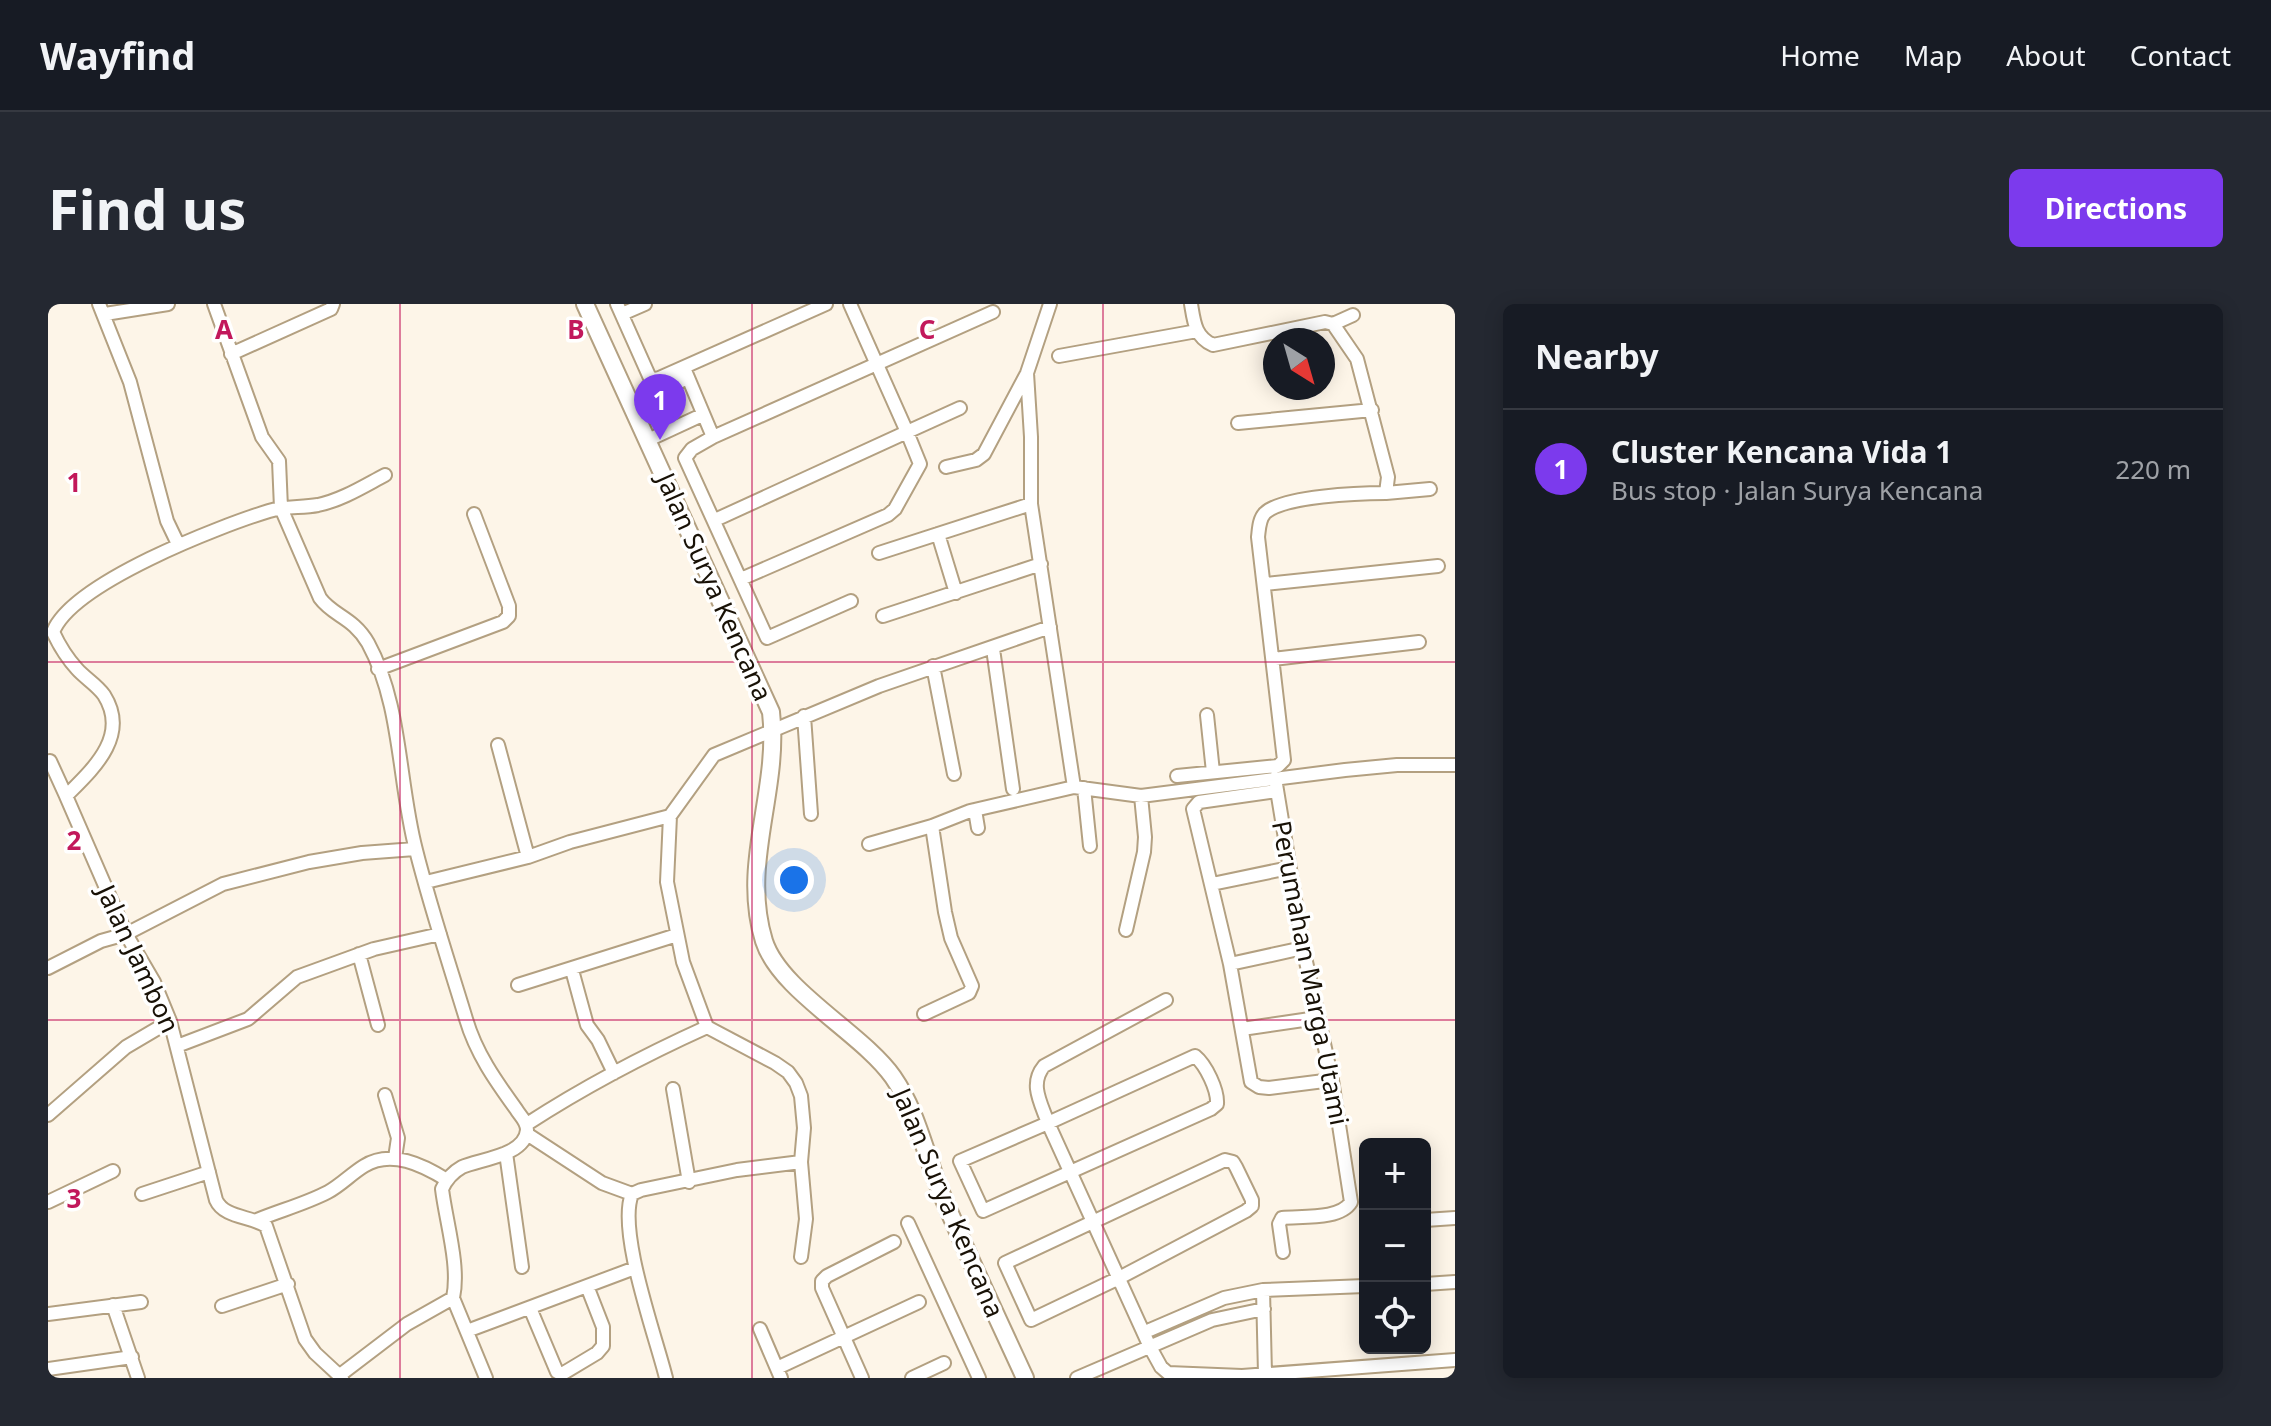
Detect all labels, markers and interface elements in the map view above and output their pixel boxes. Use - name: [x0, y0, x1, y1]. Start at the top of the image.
- text: Wayfind: [40, 29, 195, 81]
- text: Home: [1780, 36, 1860, 74]
- text: Map: [1904, 36, 1962, 74]
- text: About: [2006, 36, 2086, 74]
- text: Contact: [2130, 36, 2231, 74]
- button: Directions: [2009, 169, 2223, 247]
- text: Find us: [48, 170, 246, 246]
- text: A: [215, 311, 233, 347]
- text: B: [567, 311, 585, 347]
- text: C: [919, 311, 935, 347]
- north arrow: [1263, 328, 1335, 400]
- text: Nearby: [1535, 333, 1659, 379]
- pin: 1: [634, 374, 686, 440]
- text: Cluster Kencana Vida 1: [1611, 431, 1952, 472]
- text: 1: [1554, 451, 1568, 487]
- text: 220 m: [2115, 451, 2191, 487]
- text: 1: [67, 464, 81, 500]
- street label: Jalan Surya Kencana: [647, 464, 781, 706]
- text: Bus stop · Jalan Surya Kencana: [1611, 472, 1983, 508]
- street label: Perumahan Marga Utami: [1264, 817, 1358, 1128]
- text: 2: [67, 822, 82, 858]
- your location: [774, 860, 814, 900]
- street label: Jalan Jambon: [88, 876, 189, 1039]
- street label: Jalan Surya Kencana: [883, 1080, 1014, 1323]
- map controls: [1359, 1138, 1431, 1354]
- button: +: [1359, 1138, 1431, 1210]
- text: 3: [67, 1180, 81, 1216]
- button: −: [1359, 1210, 1431, 1282]
- button: locate: [1359, 1282, 1431, 1354]

